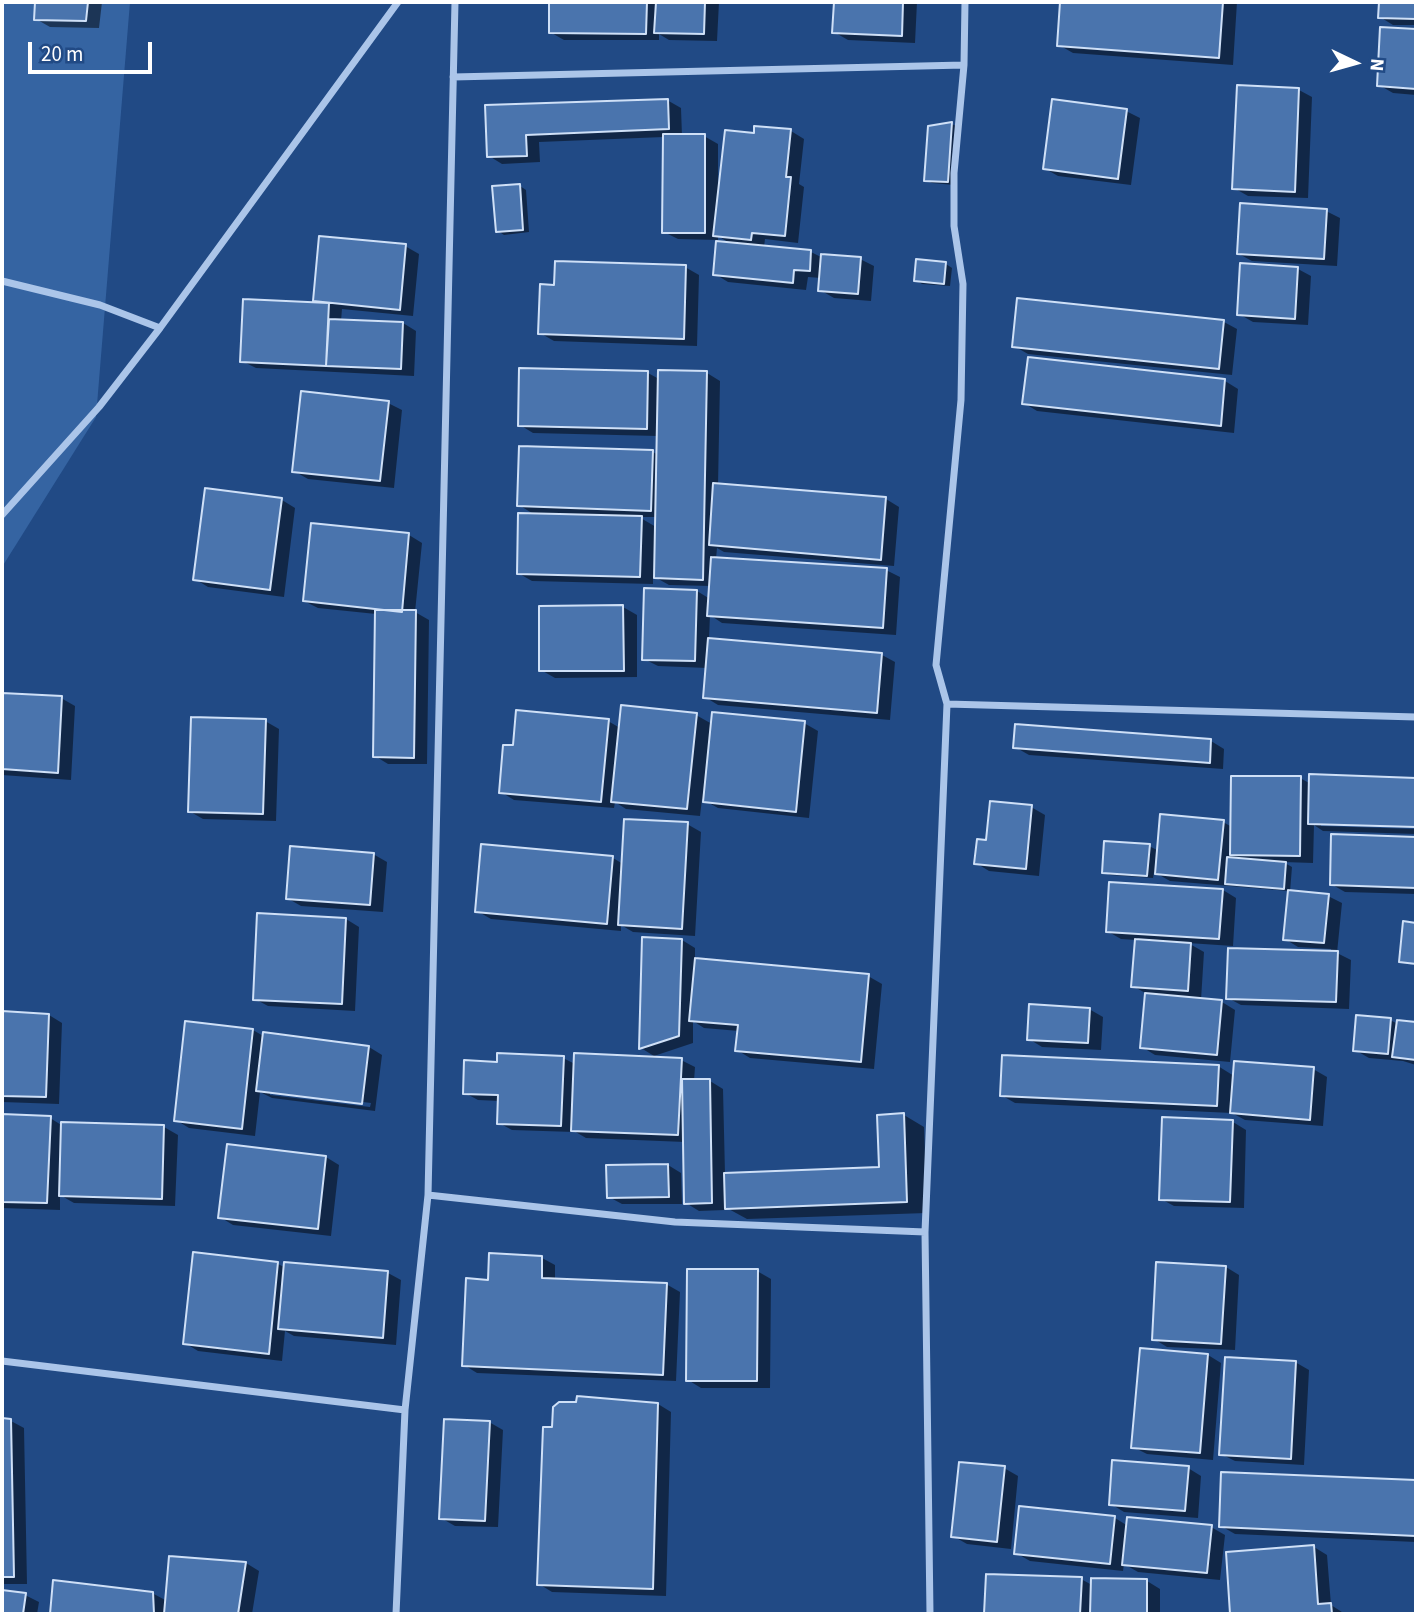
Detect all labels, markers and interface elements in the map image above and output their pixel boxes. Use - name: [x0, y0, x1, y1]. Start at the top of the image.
- scale bar: [32, 28, 156, 72]
- north arrow: [1320, 28, 1390, 98]
- text: 20 m: [41, 39, 83, 69]
- text: N: [1362, 57, 1390, 72]

